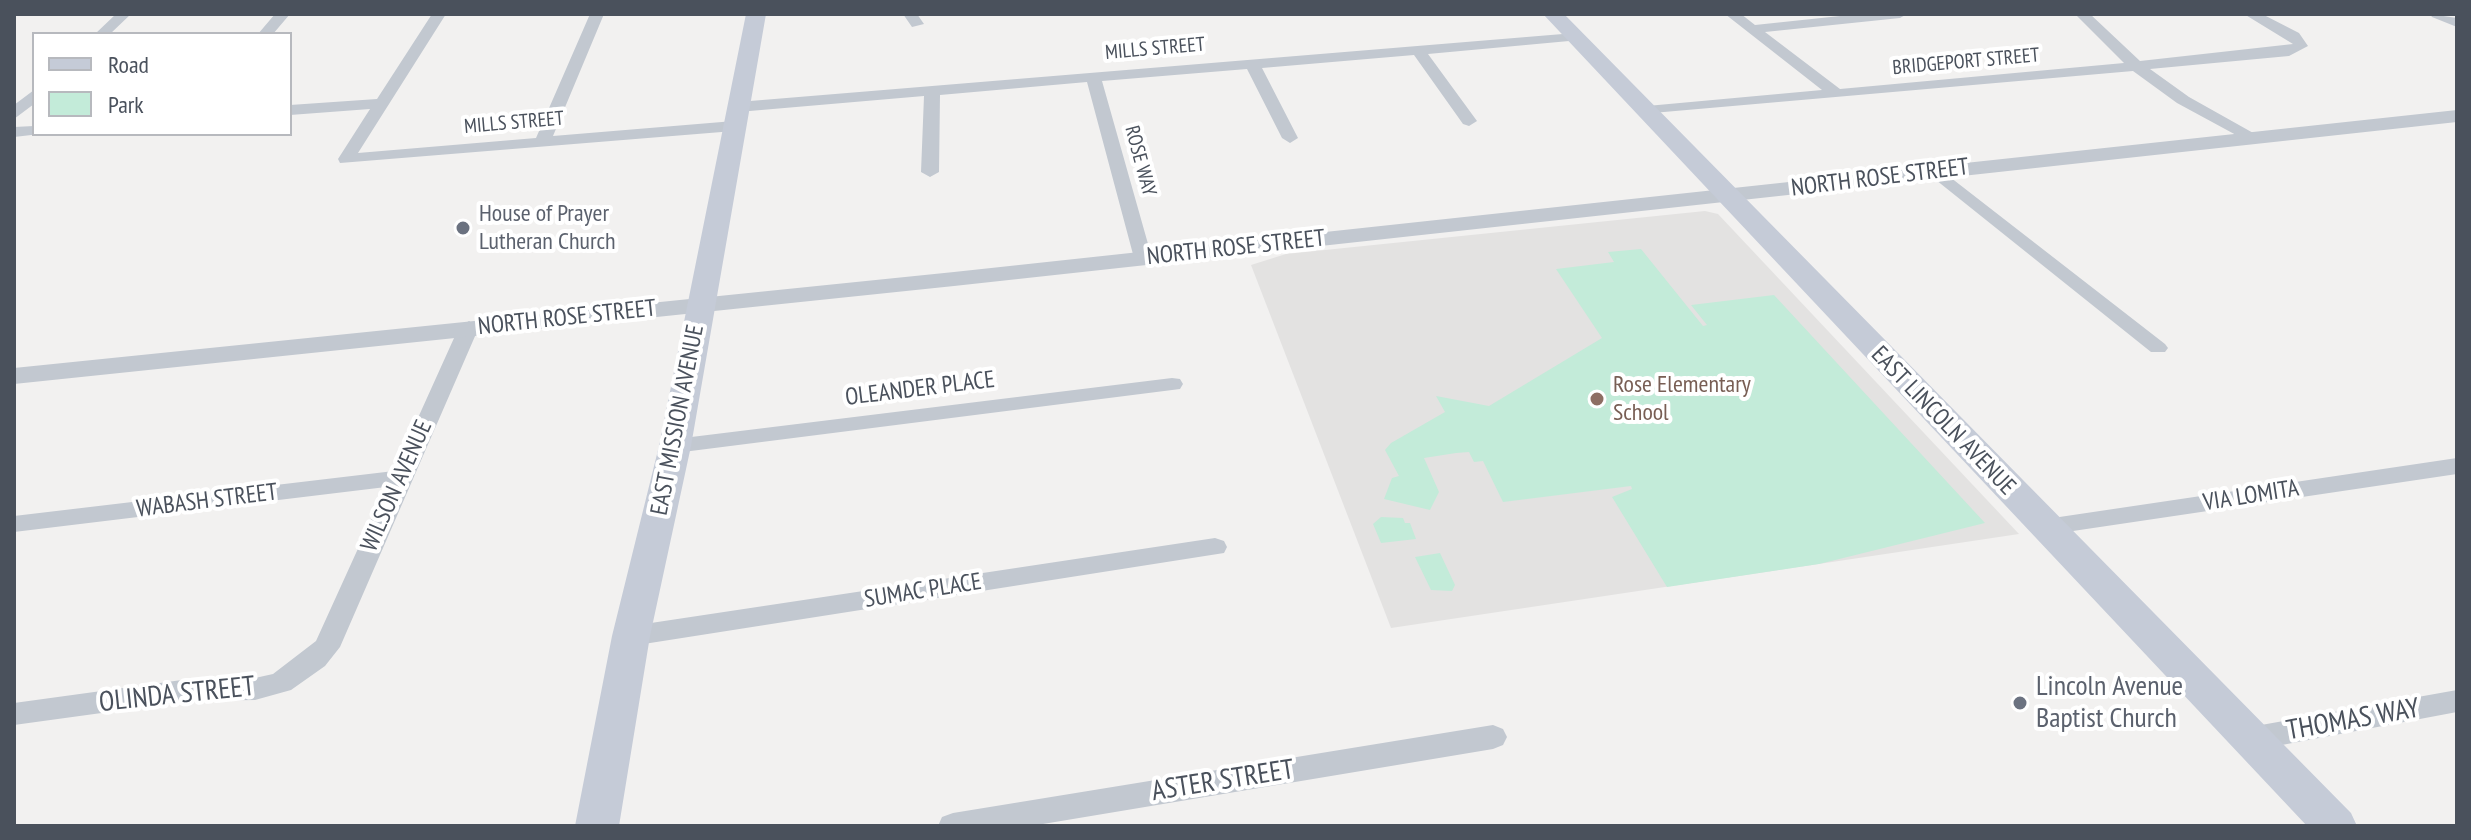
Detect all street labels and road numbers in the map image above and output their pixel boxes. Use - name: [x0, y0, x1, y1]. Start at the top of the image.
- street label: MILLS STREET: [1104, 33, 1206, 65]
- street label: BRIDGEPORT STREET: [1892, 44, 2040, 80]
- street label: MILLS STREET: [463, 107, 565, 139]
- street label: ROSE WAY: [1119, 123, 1161, 199]
- street label: NORTH ROSE STREET: [1790, 153, 1970, 203]
- street label: NORTH ROSE STREET: [1146, 224, 1326, 272]
- street label: NORTH ROSE STREET: [477, 294, 657, 342]
- street label: EAST MISSION AVENUE: [645, 322, 711, 518]
- street label: EAST LINCOLN AVENUE: [1865, 341, 2021, 501]
- street label: OLEANDER PLACE: [844, 366, 996, 412]
- street label: WILSON AVENUE: [355, 416, 439, 556]
- street label: VIA LOMITA: [2201, 474, 2301, 518]
- street label: WABASH STREET: [135, 478, 279, 524]
- street label: SUMAC PLACE: [862, 568, 984, 614]
- street label: OLINDA STREET: [97, 670, 257, 720]
- street label: THOMAS WAY: [2284, 692, 2422, 748]
- street label: ASTER STREET: [1149, 753, 1297, 809]

